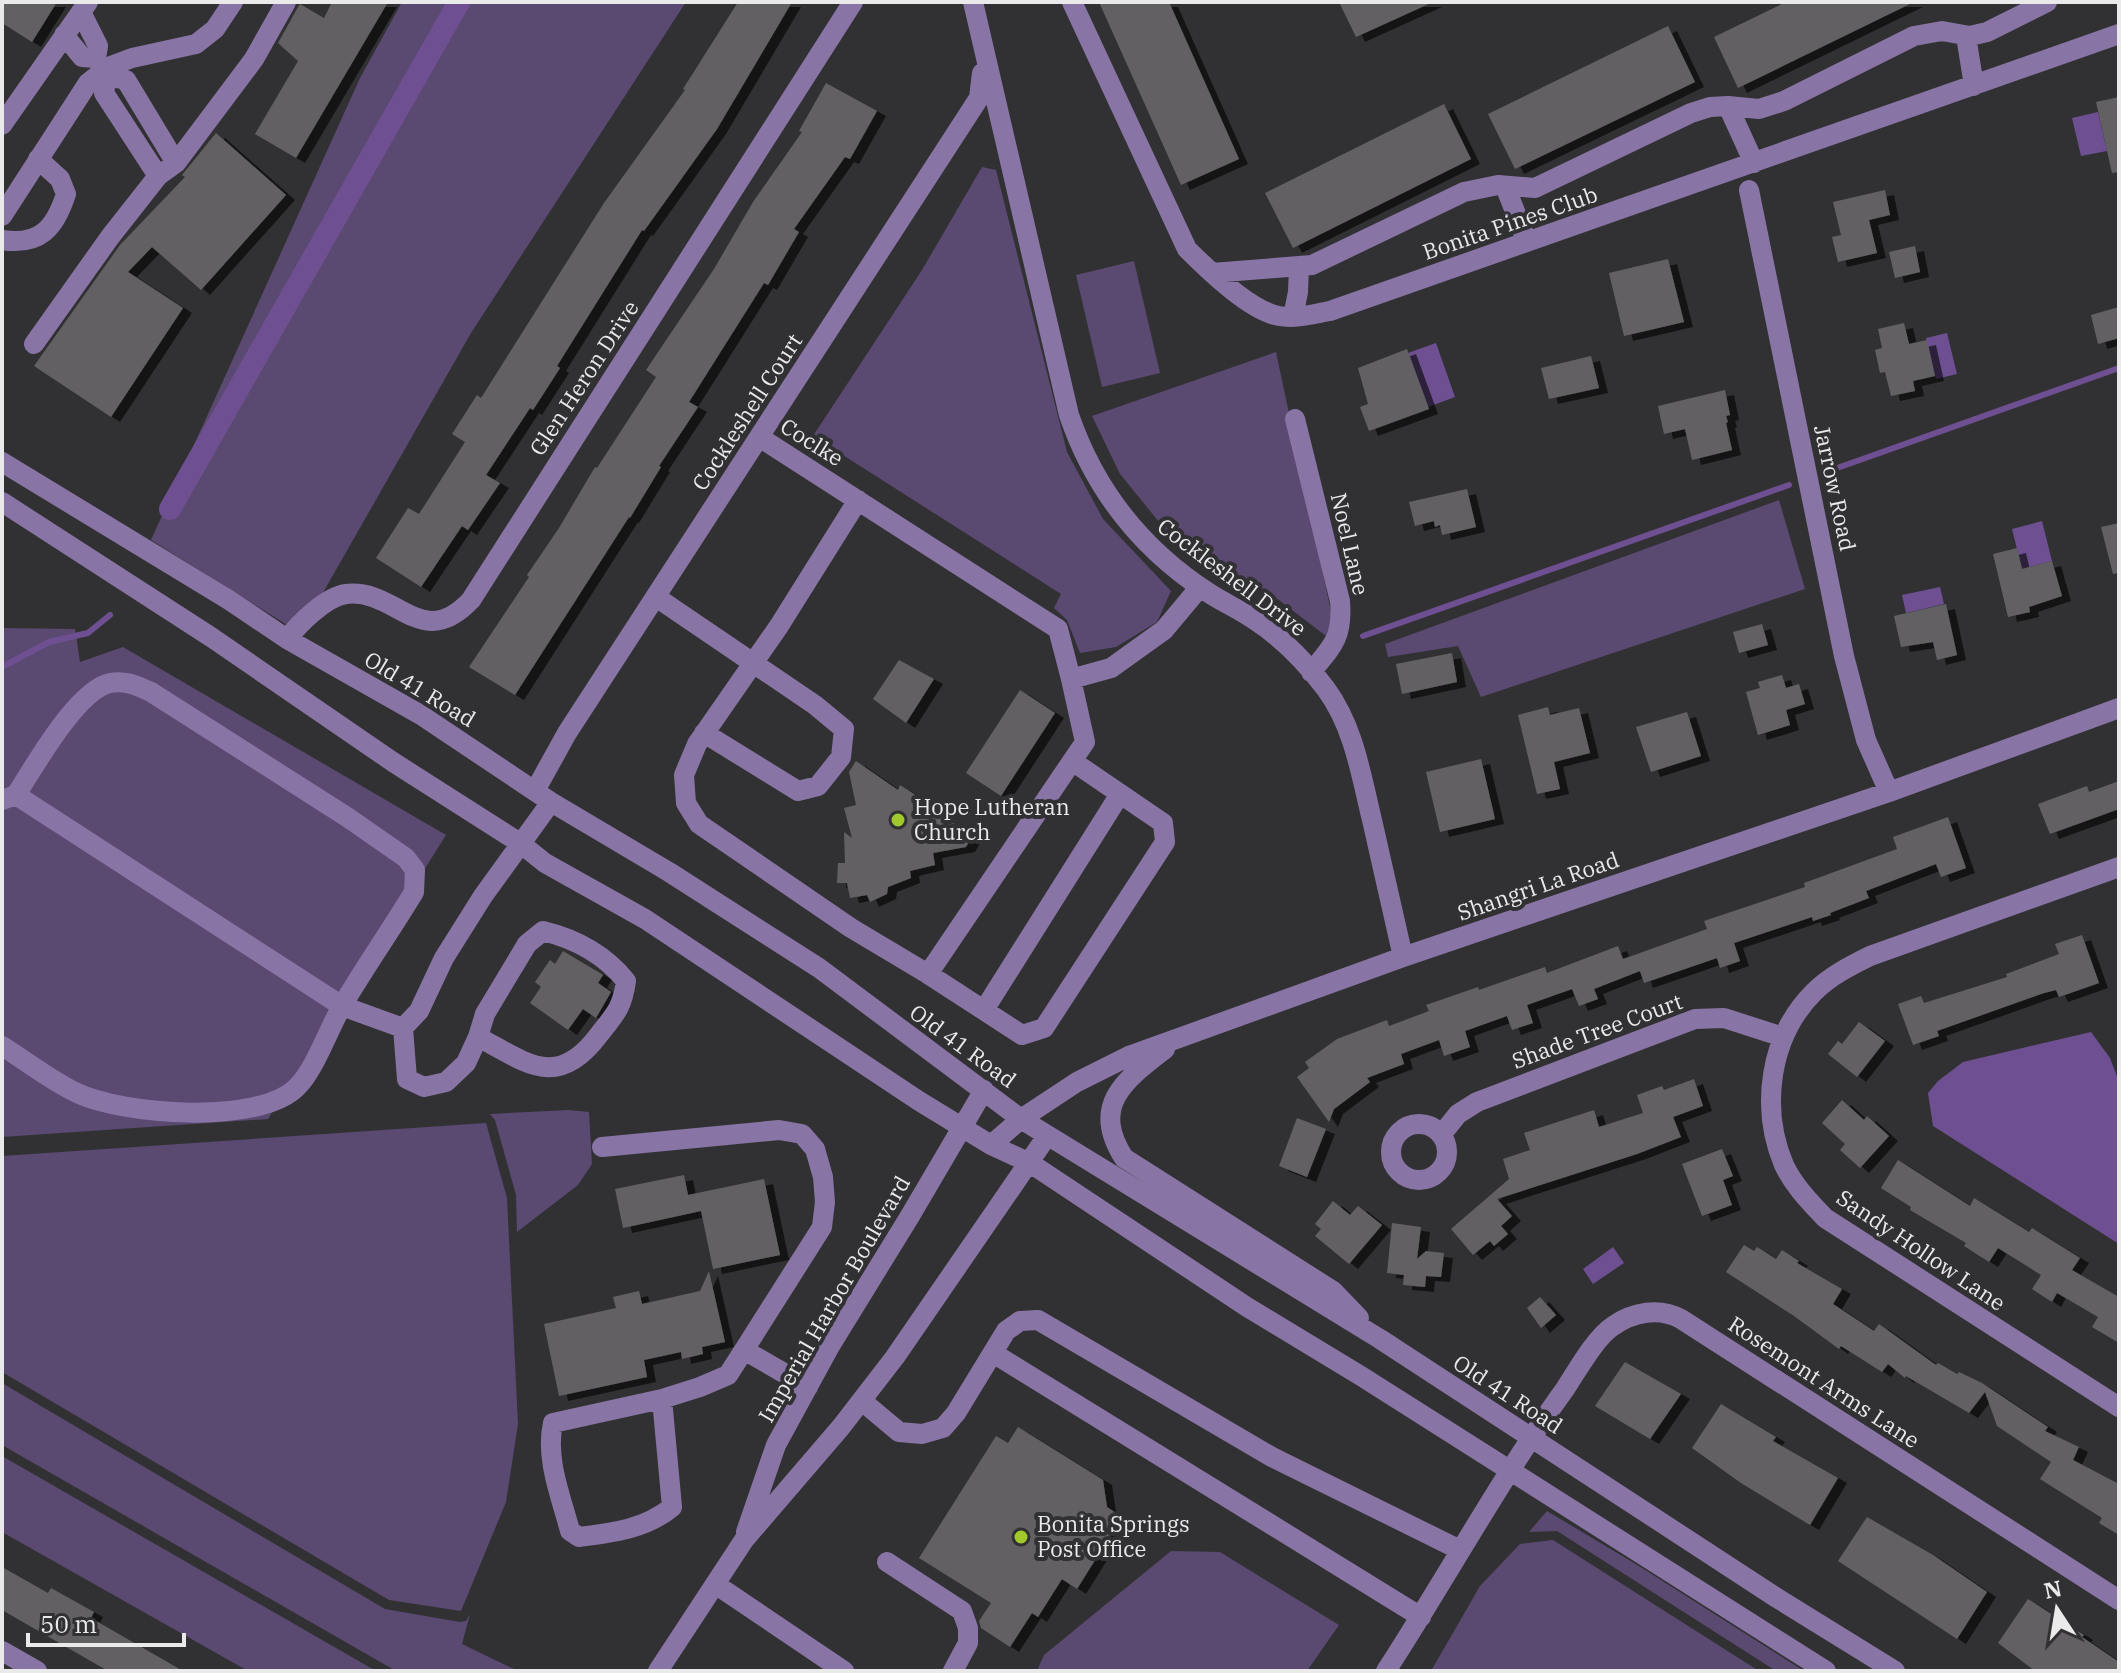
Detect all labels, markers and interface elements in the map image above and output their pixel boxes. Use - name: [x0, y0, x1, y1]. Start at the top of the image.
- street label: Bonita Pines Club: [1419, 179, 1601, 266]
- street label: Glen Heron Drive: [523, 295, 645, 461]
- street label: Cockleshell Court: [685, 327, 808, 496]
- street label: Coclke: [775, 411, 849, 472]
- street label: Jarrow Road: [1808, 422, 1863, 554]
- street label: Noel Lane: [1325, 490, 1376, 598]
- street label: Cockleshell Drive: [1152, 511, 1313, 642]
- street label: Old 41 Road: [359, 644, 481, 733]
- place label: Hope Lutheran Church: [914, 792, 1070, 846]
- marker: Hope Lutheran Church: [889, 811, 907, 829]
- street label: Shangri La Road: [1453, 844, 1623, 927]
- street label: Shade Tree Court: [1508, 986, 1686, 1075]
- street label: Old 41 Road: [904, 997, 1022, 1094]
- street label: Imperial Harbor Boulevard: [751, 1170, 916, 1427]
- street label: Sandy Hollow Lane: [1831, 1182, 2011, 1317]
- street label: Rosemont Arms Lane: [1723, 1309, 1925, 1454]
- street label: Old 41 Road: [1448, 1347, 1569, 1440]
- place label: Bonita Springs Post Office: [1037, 1509, 1190, 1563]
- marker: Bonita Springs Post Office: [1012, 1528, 1030, 1546]
- north arrow: [2017, 1569, 2097, 1649]
- text: N: [2041, 1573, 2064, 1605]
- scale bar: [28, 1597, 184, 1647]
- text: 50 m: [40, 1608, 97, 1640]

